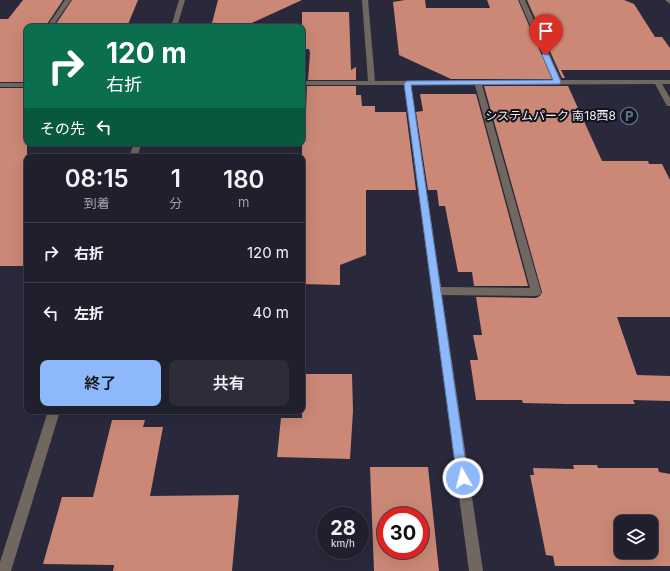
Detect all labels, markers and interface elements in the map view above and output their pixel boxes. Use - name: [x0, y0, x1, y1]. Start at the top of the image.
- pin: [529, 14, 563, 55]
- icon: arrive: [535, 20, 557, 42]
- text: 120 m: [106, 36, 187, 70]
- icon: right: [40, 40, 92, 92]
- text: 右折: [106, 74, 142, 95]
- parking icon: システムパーク 南18西8: [619, 106, 639, 126]
- place label: システムパーク 南18西8: [485, 108, 616, 123]
- icon: left: [93, 116, 115, 138]
- text: その先: [40, 119, 85, 138]
- text: 08:15: [65, 164, 129, 193]
- text: 1: [171, 164, 181, 193]
- text: 180: [223, 165, 264, 194]
- text: m: [238, 194, 249, 210]
- text: 到着: [84, 195, 110, 211]
- text: 分: [169, 195, 182, 211]
- icon: right: [40, 242, 62, 264]
- text: 120 m: [247, 243, 289, 262]
- text: 右折: [74, 244, 104, 263]
- icon: left: [40, 302, 62, 324]
- text: 40 m: [252, 303, 289, 322]
- text: 左折: [74, 304, 104, 323]
- button: 終了: [40, 360, 161, 406]
- button: 共有: [169, 360, 289, 406]
- position arrow: [442, 457, 484, 499]
- speed limit sign: 30: [377, 507, 429, 559]
- map controls: [614, 515, 658, 559]
- button: layers: [614, 515, 658, 559]
- text: 28: [330, 516, 356, 540]
- text: km/h: [331, 537, 355, 549]

